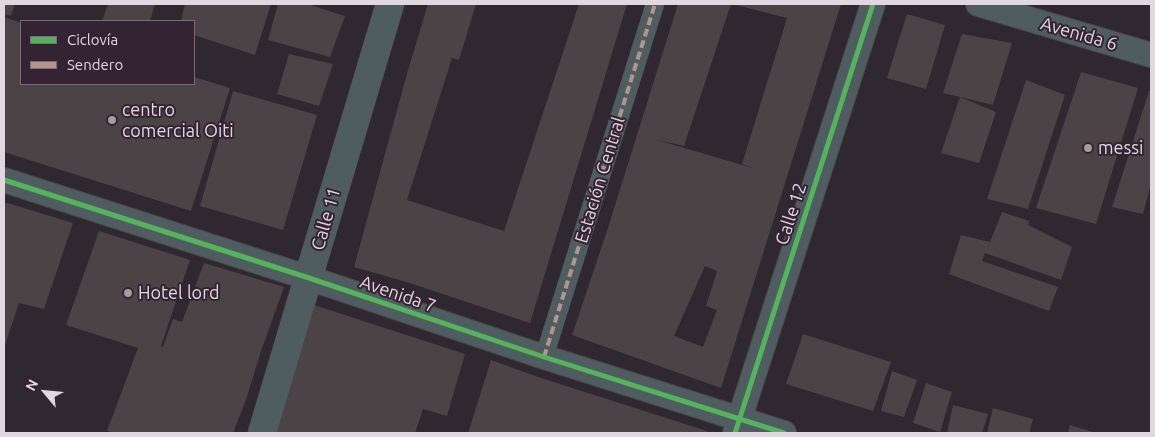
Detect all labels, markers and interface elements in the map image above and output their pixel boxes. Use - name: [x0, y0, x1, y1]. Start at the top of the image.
- street label: Avenida 6: [1038, 13, 1120, 55]
- legend: [20, 20, 195, 85]
- text: Ciclovía: [67, 31, 118, 48]
- text: Sendero: [67, 56, 123, 73]
- place label: centro comercial Oiti: [122, 99, 234, 142]
- marker: centro comercial Oiti: [106, 114, 118, 126]
- street label: Estación Central: [571, 114, 629, 246]
- place label: messi: [1098, 137, 1143, 159]
- marker: messi: [1082, 142, 1094, 154]
- street label: Calle 12: [771, 180, 811, 248]
- street label: Calle 11: [307, 185, 345, 253]
- street label: Avenida 7: [357, 271, 439, 317]
- place label: Hotel lord: [138, 282, 219, 304]
- marker: Hotel lord: [122, 287, 134, 299]
- north arrow: [20, 367, 70, 417]
- text: N: [22, 377, 41, 393]

